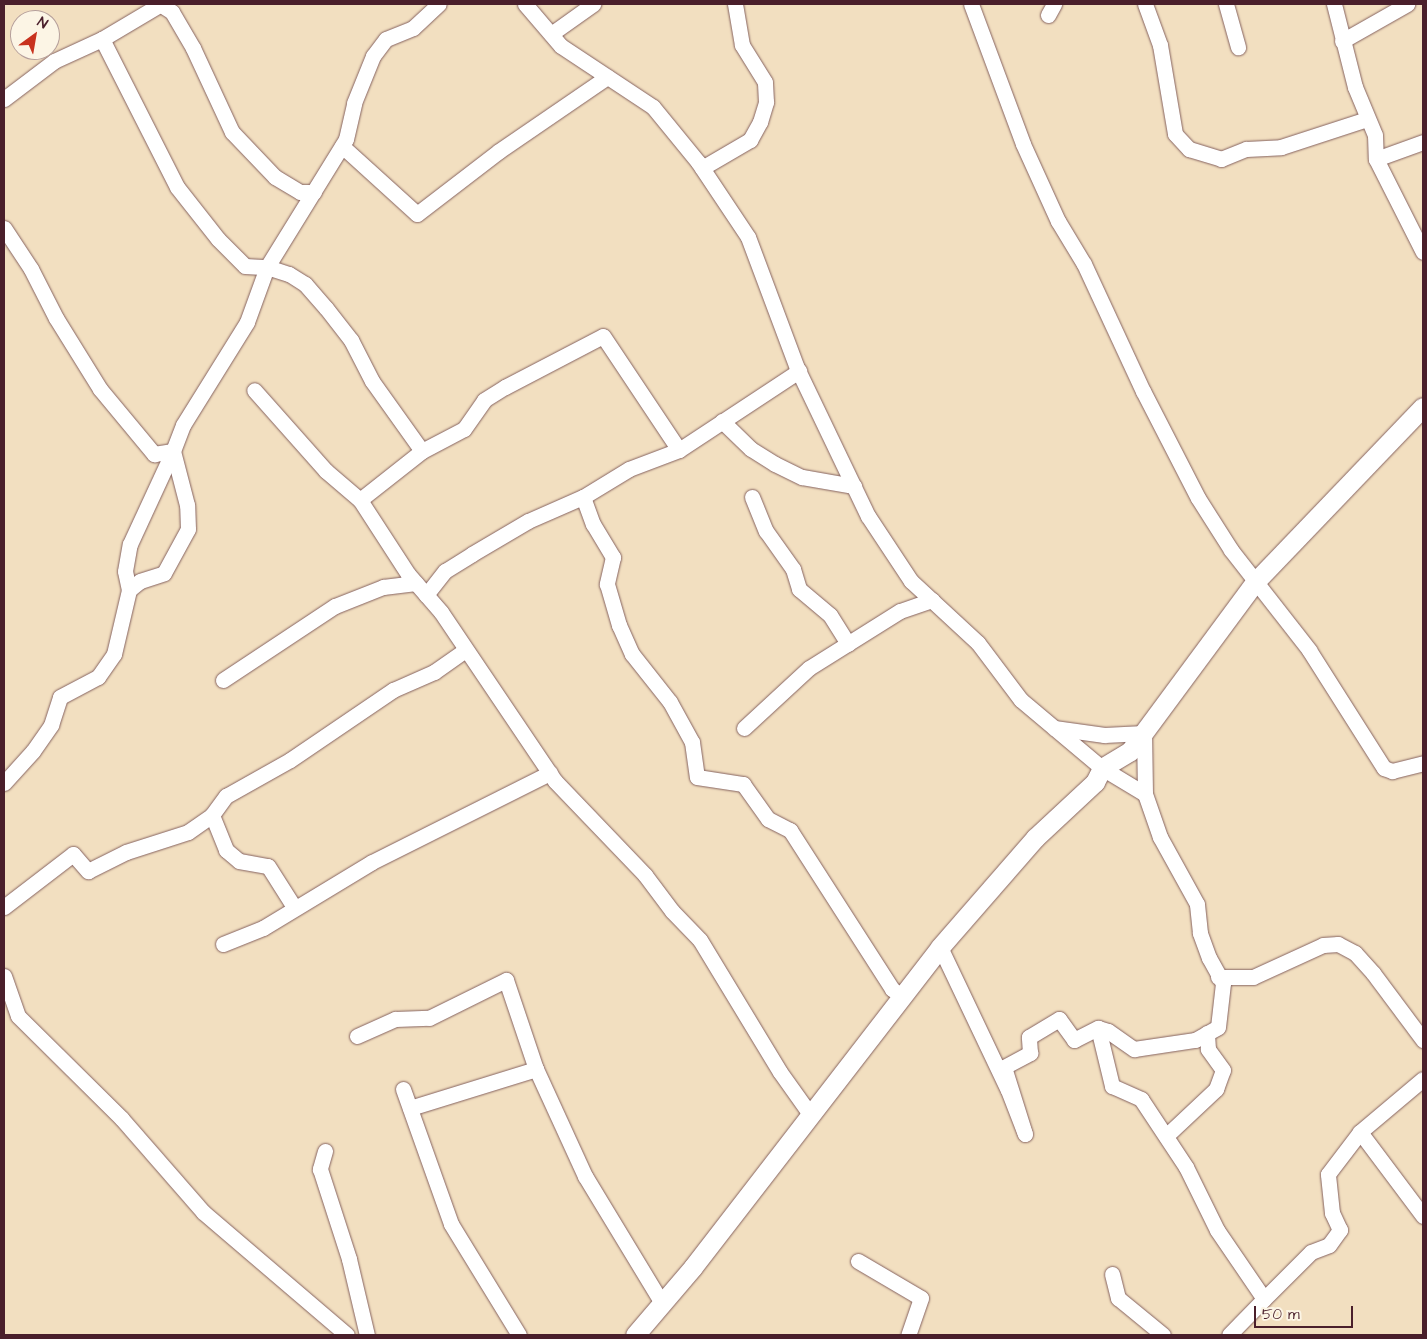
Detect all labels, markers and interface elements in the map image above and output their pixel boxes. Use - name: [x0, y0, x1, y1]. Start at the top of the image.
- north arrow: [10, 10, 60, 60]
- text: N: [33, 12, 51, 34]
- scale bar: [1257, 1296, 1356, 1328]
- text: 50 m: [1262, 1304, 1300, 1325]

